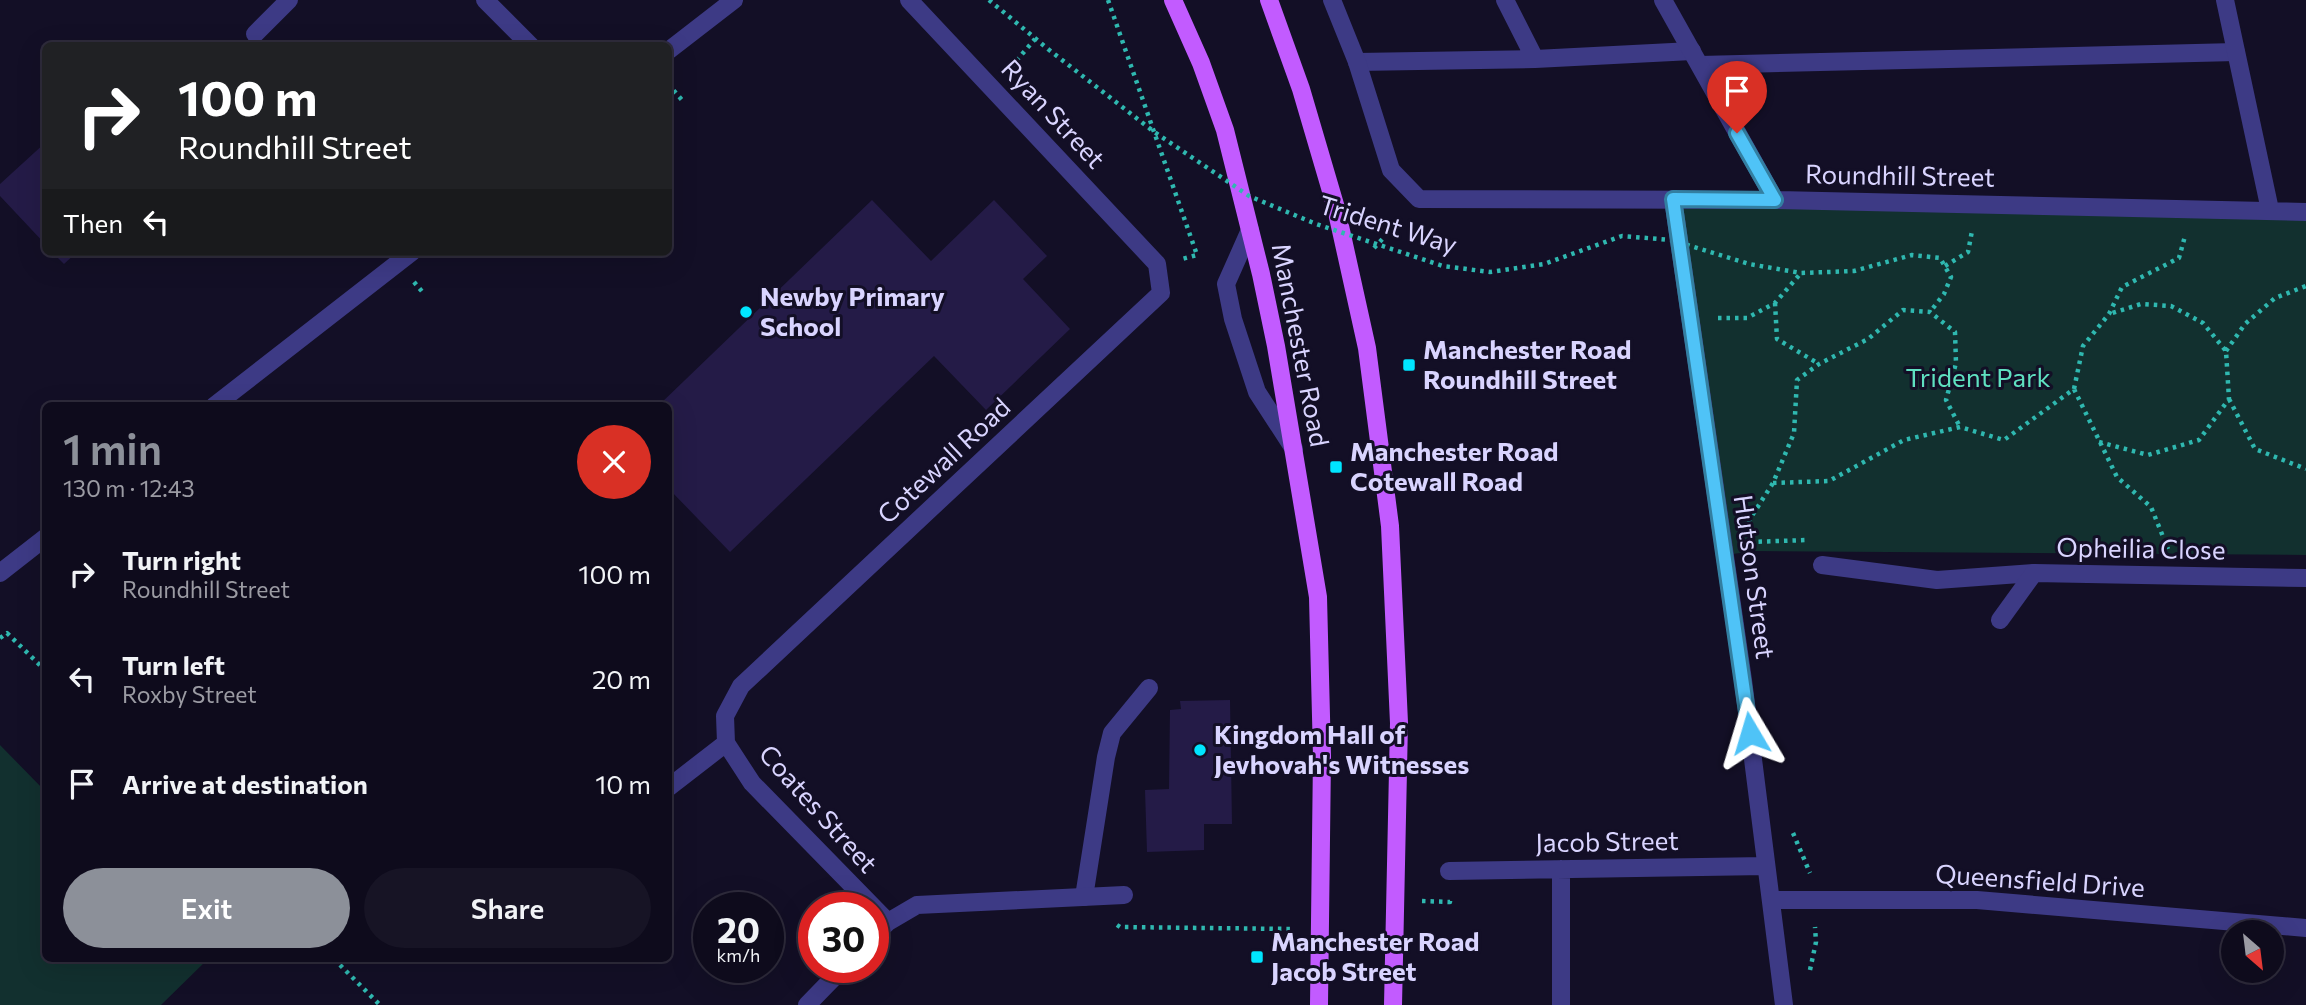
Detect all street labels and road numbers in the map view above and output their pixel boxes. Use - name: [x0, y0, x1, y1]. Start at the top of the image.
- street label: Ryan Street: [996, 52, 1112, 174]
- street label: Roundhill Street: [1805, 157, 1995, 192]
- street label: Trident Way: [1316, 188, 1461, 259]
- street label: Manchester Road: [1267, 240, 1336, 449]
- street label: Cotewall Road: [870, 391, 1016, 529]
- street label: Hutson Street: [1729, 493, 1782, 661]
- street label: Opheilia Close: [2056, 531, 2226, 564]
- street label: Coates Street: [754, 738, 885, 878]
- street label: Jacob Street: [1535, 824, 1679, 857]
- street label: Queensfield Drive: [1934, 857, 2146, 902]

